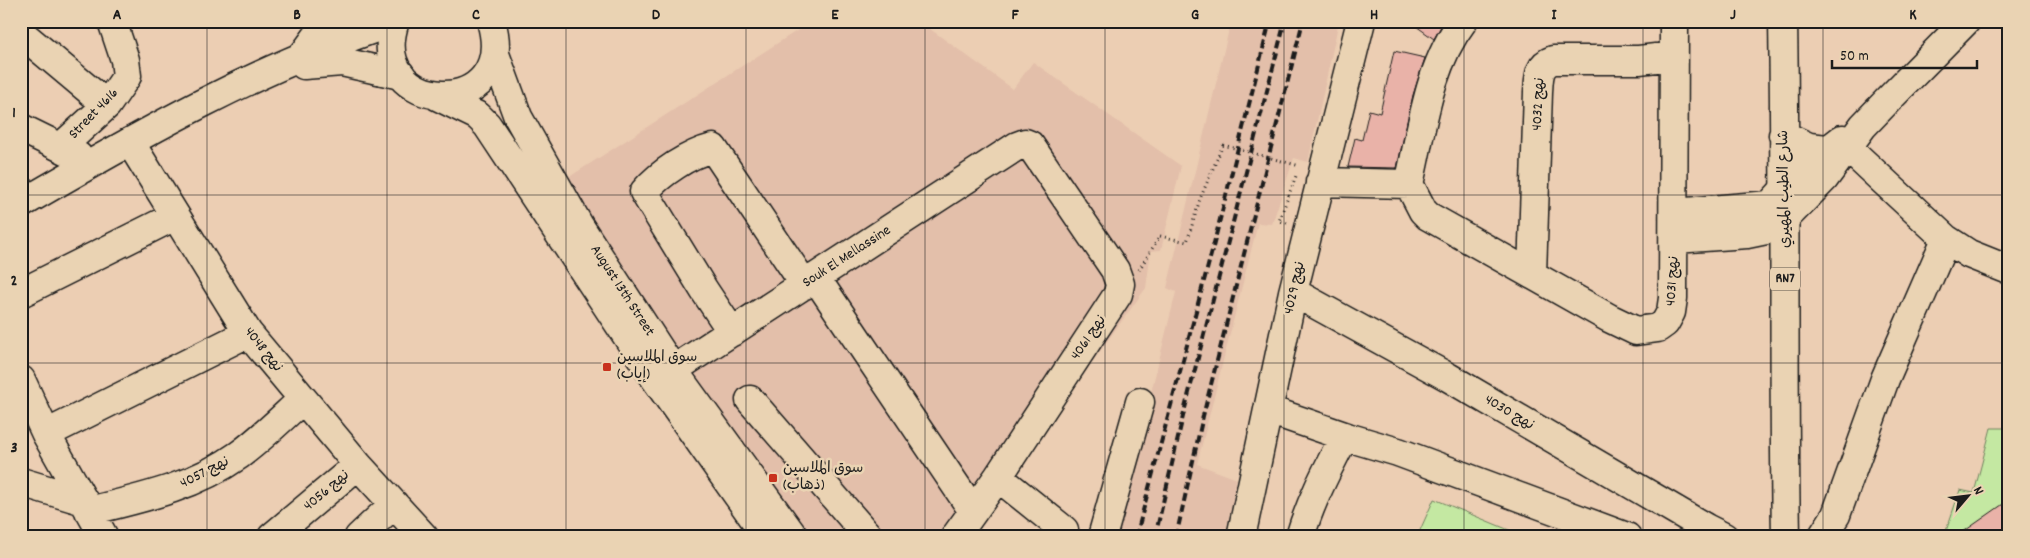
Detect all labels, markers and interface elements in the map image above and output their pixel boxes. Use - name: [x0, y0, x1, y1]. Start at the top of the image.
- text: A: [113, 4, 122, 27]
- text: B: [293, 4, 301, 27]
- text: C: [472, 4, 480, 27]
- text: D: [652, 4, 661, 27]
- text: E: [831, 4, 839, 27]
- text: F: [1011, 4, 1019, 27]
- text: G: [1191, 4, 1199, 27]
- text: H: [1370, 4, 1378, 27]
- text: I: [1552, 4, 1558, 27]
- text: J: [1730, 4, 1736, 27]
- text: K: [1909, 4, 1917, 27]
- scale bar: [1832, 38, 1978, 70]
- text: 50 m: [1840, 46, 1869, 68]
- street label: نهج 4032: [1527, 77, 1551, 131]
- street label: Street 4616: [64, 83, 124, 145]
- text: 1: [12, 102, 16, 125]
- street label: شارع الطيب المهيري: [1773, 130, 1797, 248]
- street label: Souk El Mellassine: [798, 220, 896, 294]
- street label: August 13th Street: [584, 241, 660, 341]
- street label: نهج 4031: [1660, 255, 1686, 307]
- street label: نهج 4029: [1278, 259, 1312, 317]
- road number: RN7: [1770, 268, 1800, 290]
- text: 2: [11, 270, 18, 293]
- street label: نهج 4061: [1065, 311, 1113, 365]
- street label: نهج 4048: [238, 323, 288, 377]
- place label: سوق الملاسين (إياب): [617, 347, 697, 386]
- marker: سوق الملاسين (إياب): [601, 361, 613, 373]
- street label: نهج 4030: [1480, 389, 1538, 437]
- text: 3: [10, 437, 18, 460]
- street label: نهج 4057: [176, 451, 234, 495]
- place label: سوق الملاسين (ذهاب): [783, 458, 863, 497]
- street label: نهج 4056: [299, 465, 355, 517]
- north arrow: [1942, 470, 1992, 520]
- marker: سوق الملاسين (ذهاب): [767, 472, 779, 484]
- text: N: [1967, 483, 1988, 499]

